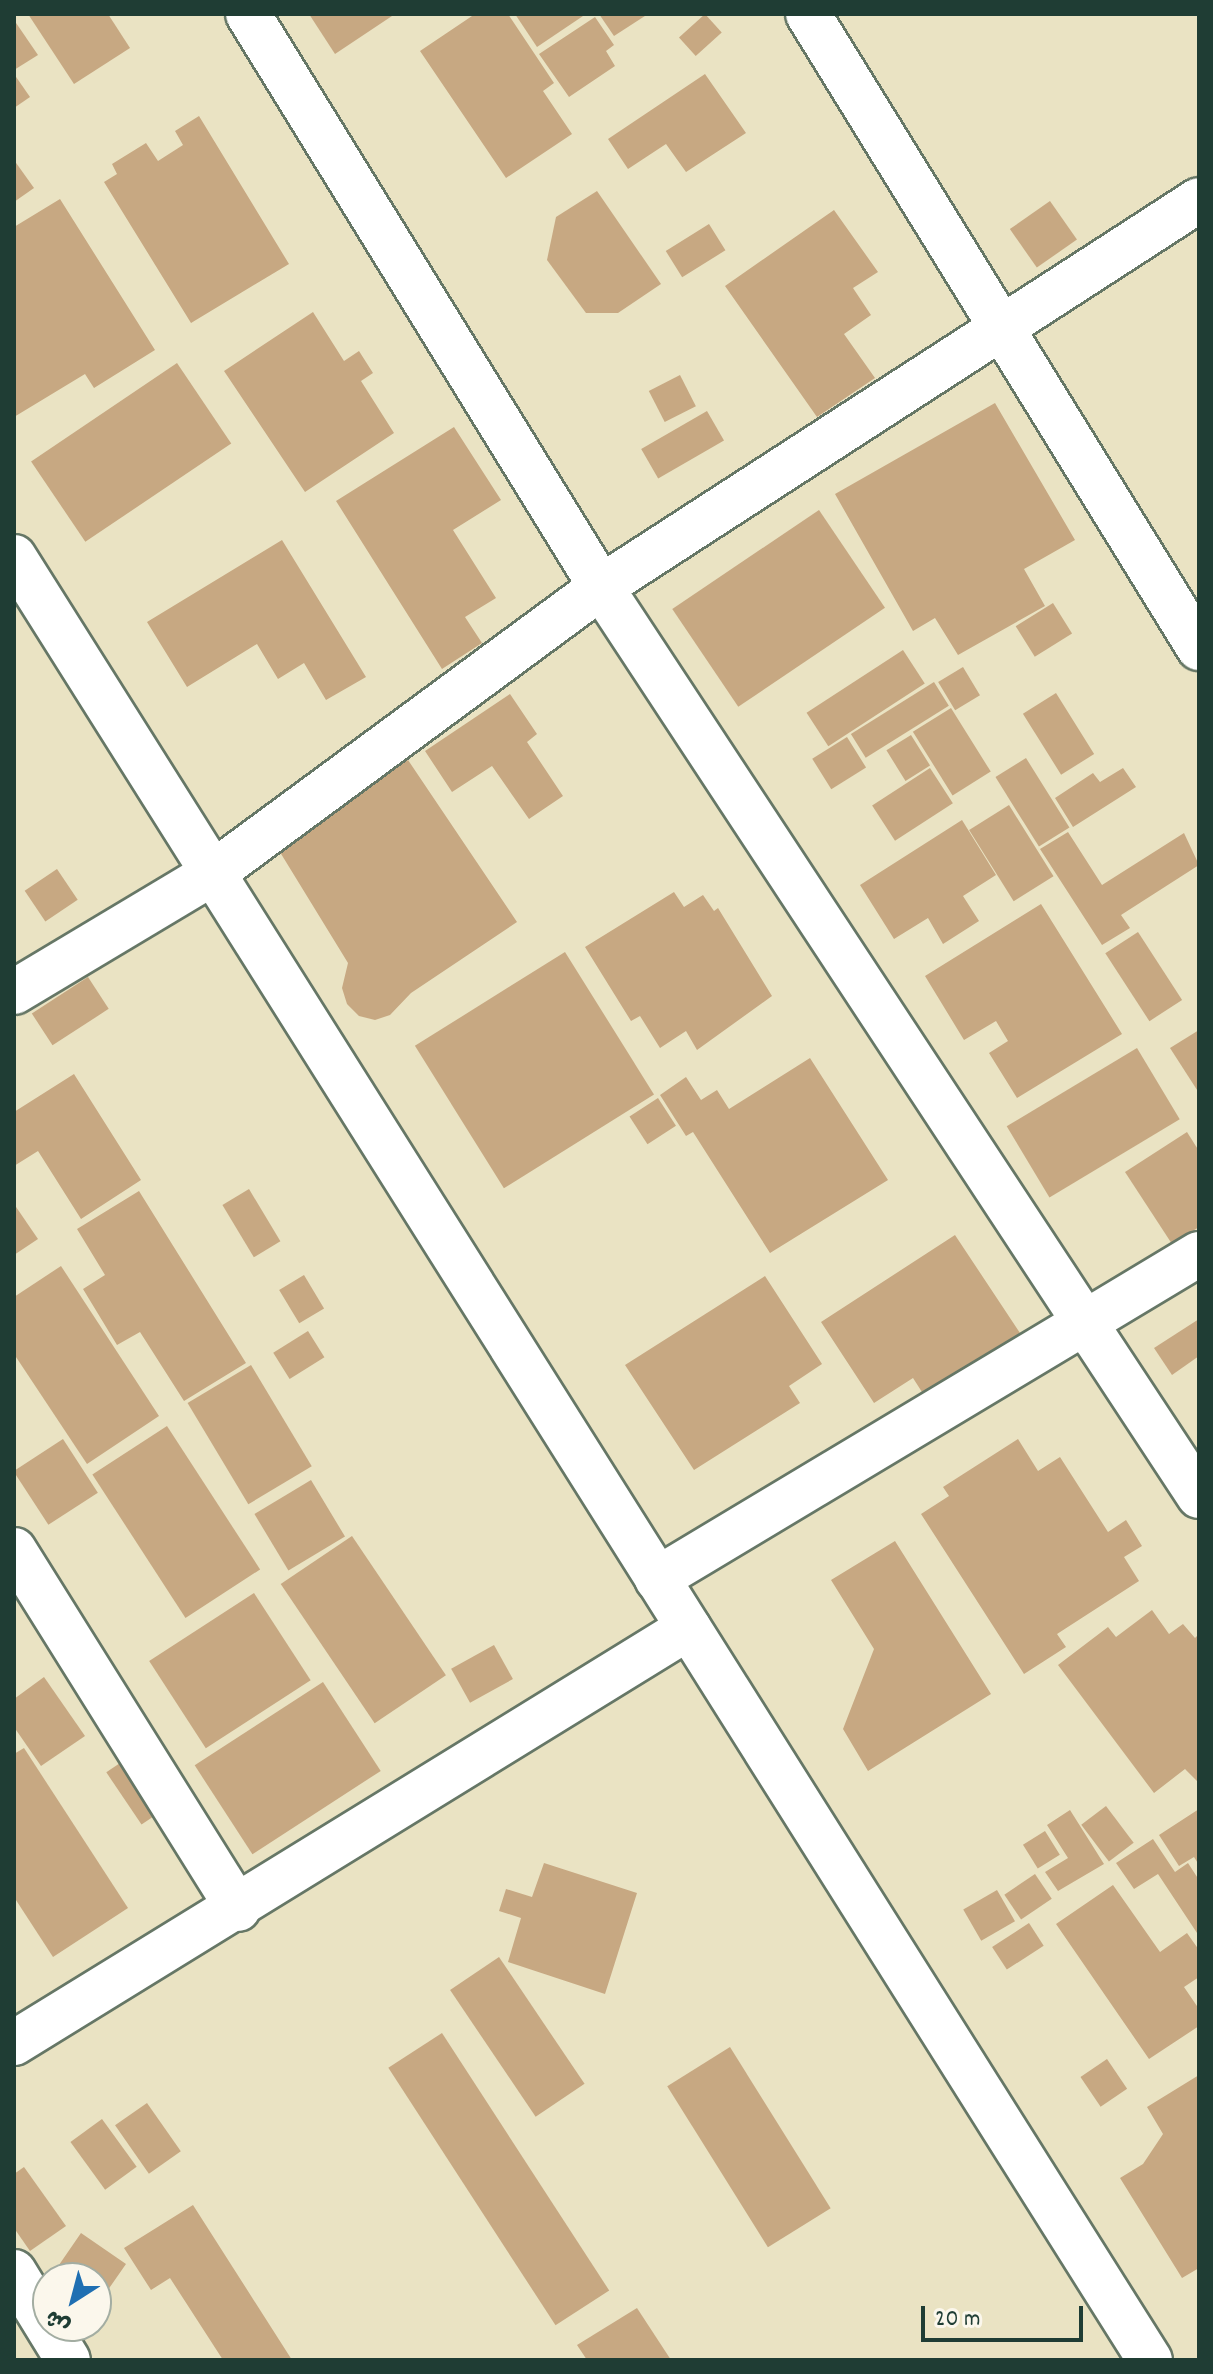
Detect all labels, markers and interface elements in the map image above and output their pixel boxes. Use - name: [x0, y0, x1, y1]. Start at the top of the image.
- north arrow: [32, 2262, 112, 2342]
- scale bar: [925, 2290, 1087, 2340]
- text: ش: [40, 2301, 78, 2340]
- text: 20 m: [935, 2303, 981, 2337]

